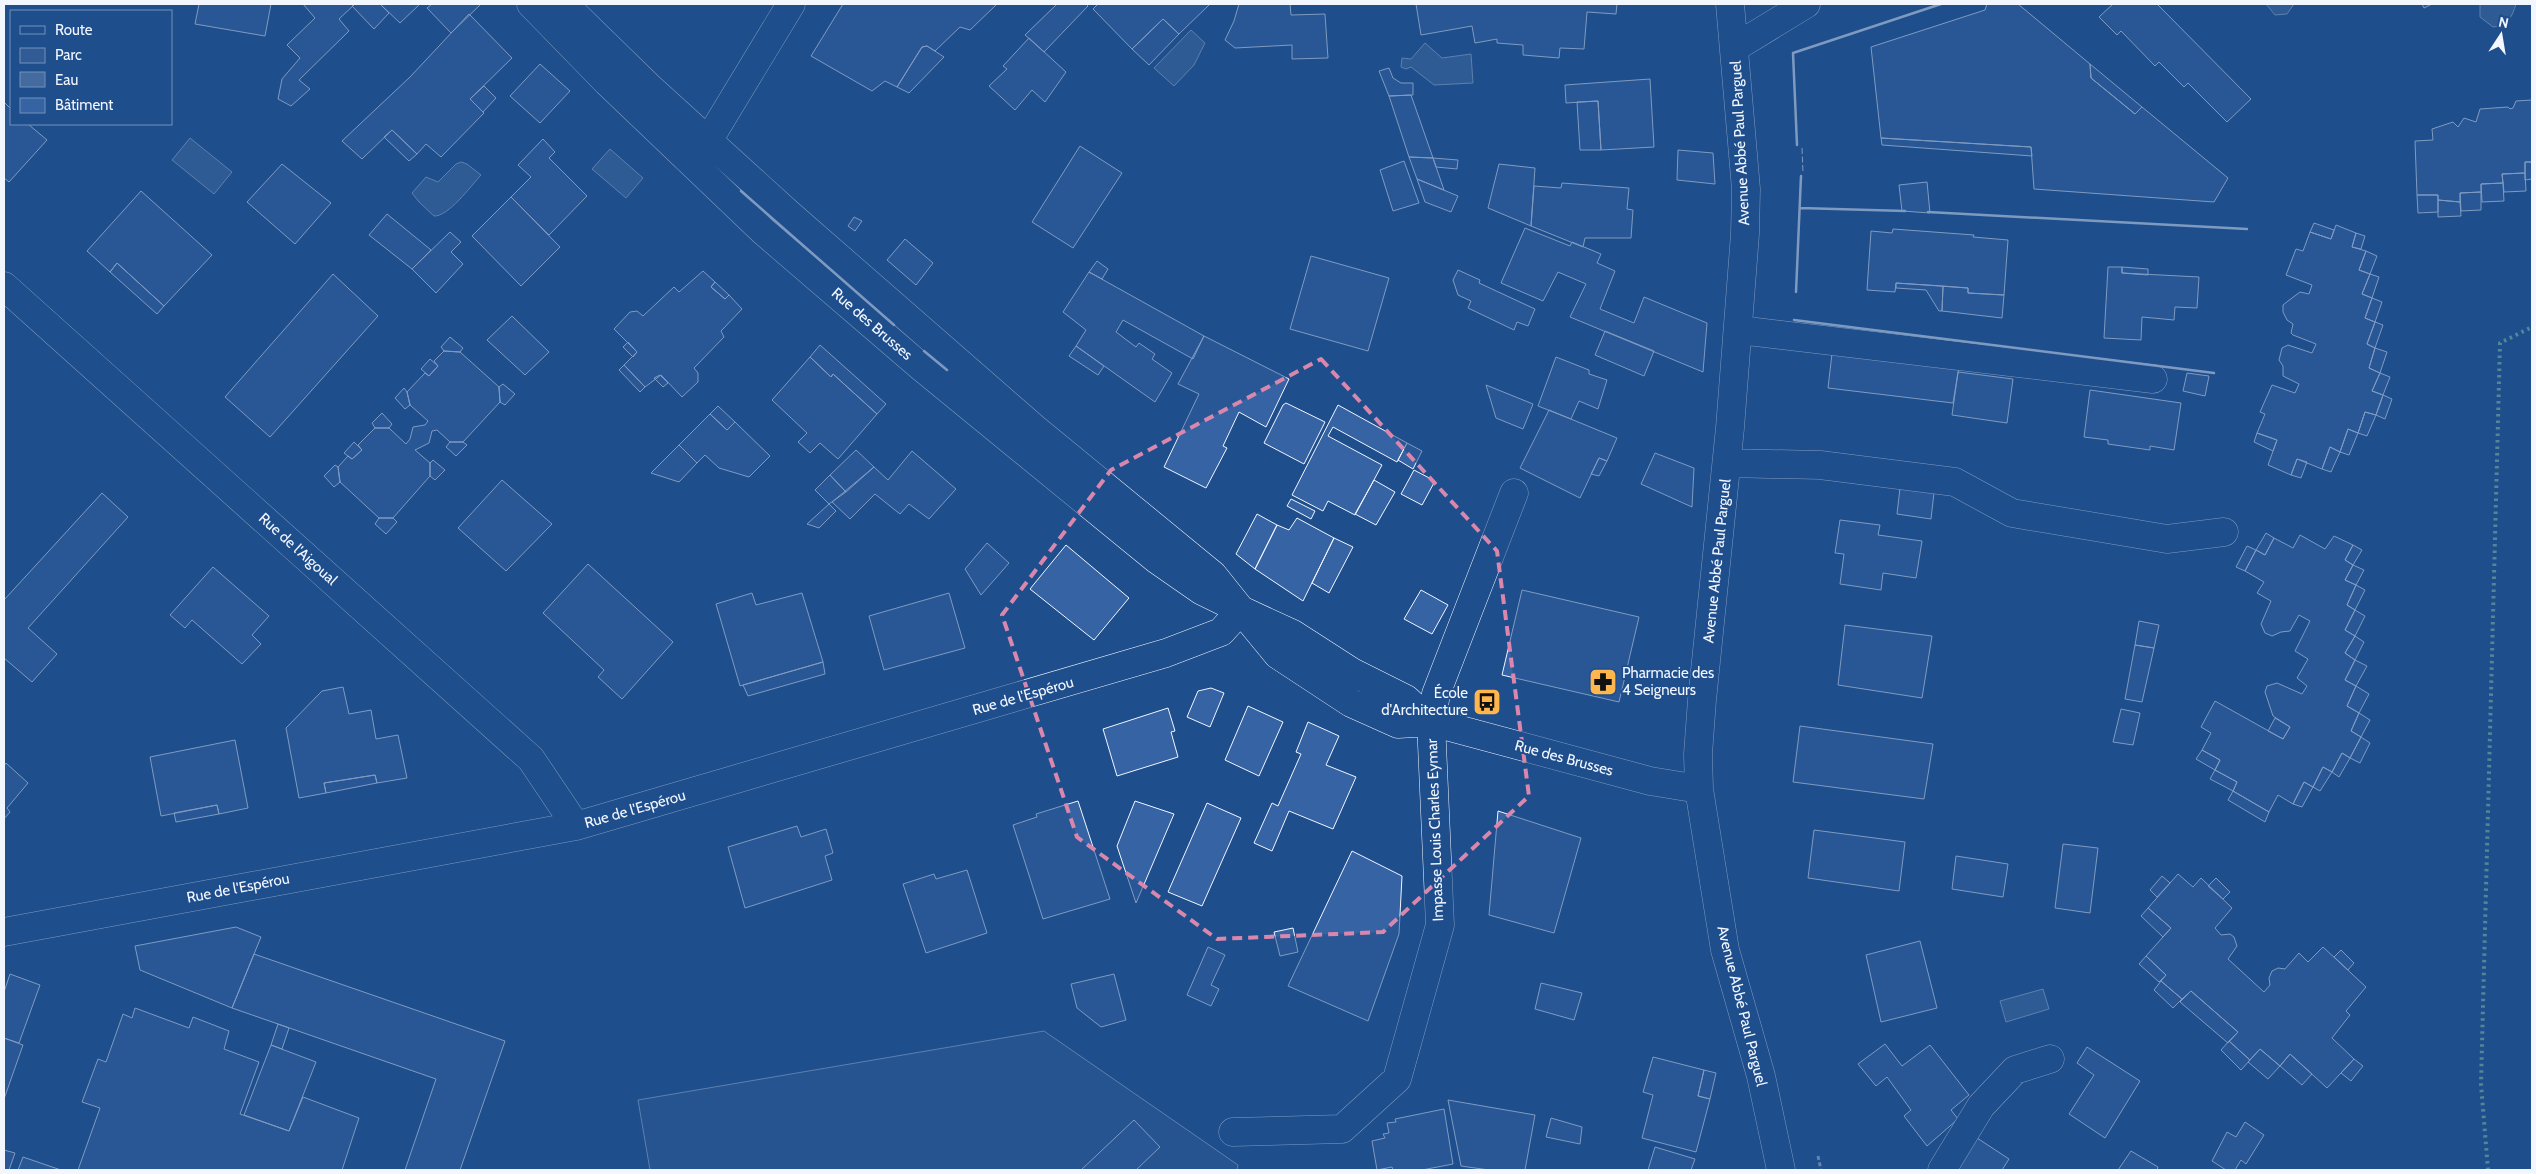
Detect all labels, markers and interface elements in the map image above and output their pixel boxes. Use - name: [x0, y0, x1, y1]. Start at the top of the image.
- legend: [10, 10, 172, 125]
- north arrow: [2476, 10, 2526, 60]
- text: N: [2497, 12, 2510, 32]
- text: Route: [55, 21, 93, 39]
- text: Parc: [55, 46, 82, 64]
- street label: Avenue Abbé Paul Parguel: [1727, 60, 1753, 226]
- text: Eau: [55, 71, 78, 89]
- text: Bâtiment: [55, 96, 113, 114]
- street label: Rue des Brusses: [828, 284, 916, 364]
- street label: Avenue Abbé Paul Parguel: [1699, 478, 1735, 644]
- street label: Rue de l'Aigoual: [255, 509, 341, 589]
- place label: Pharmacie des 4 Seigneurs: [1622, 664, 1714, 699]
- pharmacy icon: Pharmacie des 4 Seigneurs: [1588, 667, 1618, 697]
- street label: Rue de l'Espérou: [970, 673, 1076, 719]
- place label: École d'Architecture: [1381, 683, 1468, 719]
- bus stop icon: École d'Architecture: [1472, 687, 1502, 717]
- street label: Rue des Brusses: [1513, 736, 1615, 780]
- street label: Impasse Louis Charles Eymar: [1423, 738, 1447, 922]
- street label: Rue de l'Espérou: [582, 786, 688, 832]
- street label: Rue de l'Espérou: [185, 869, 291, 907]
- street label: Avenue Abbé Paul Parguel: [1713, 924, 1771, 1089]

